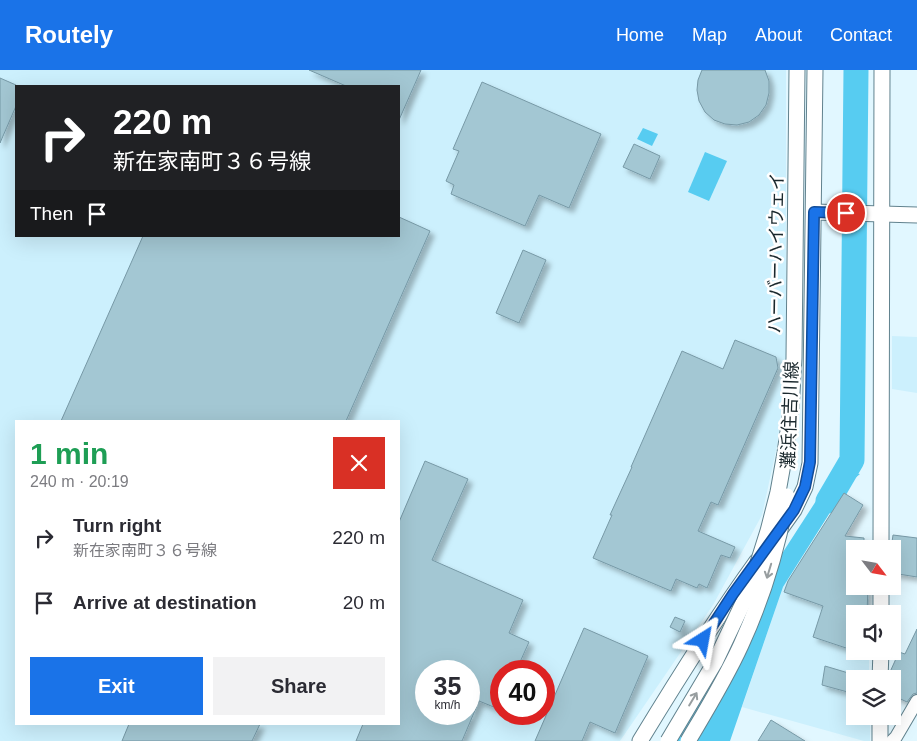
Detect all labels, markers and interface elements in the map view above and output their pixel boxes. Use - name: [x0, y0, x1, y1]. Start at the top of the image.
- text: Routely: [25, 21, 113, 48]
- text: Home: [616, 25, 664, 45]
- text: Map: [692, 25, 727, 45]
- text: About: [755, 25, 802, 45]
- text: Contact: [830, 25, 892, 45]
- text: 220 m: [113, 102, 212, 141]
- icon: right: [30, 105, 95, 170]
- text: 新在家南町３６号線: [113, 149, 311, 174]
- street label: ハーバーハイウェイ: [765, 172, 787, 334]
- pin: [825, 192, 867, 234]
- icon: arrive: [832, 199, 860, 227]
- icon: arrive: [83, 200, 111, 228]
- text: Then: [30, 203, 73, 224]
- street label: 灘浜住吉川線: [778, 361, 802, 469]
- text: 1 min: [30, 437, 108, 470]
- button: close: [333, 437, 385, 489]
- text: 240 m · 20:19: [30, 473, 129, 490]
- text: Turn right: [73, 515, 161, 536]
- icon: right: [30, 524, 58, 552]
- text: 220 m: [332, 527, 385, 548]
- north arrow: [846, 540, 901, 595]
- map controls: [846, 540, 901, 725]
- text: 新在家南町３６号線: [73, 542, 217, 559]
- one-way arrow: [763, 562, 773, 578]
- icon: arrive: [30, 589, 58, 617]
- text: Arrive at destination: [73, 592, 257, 613]
- text: 20 m: [343, 592, 385, 613]
- button: sound: [846, 605, 901, 660]
- position arrow: [676, 613, 728, 665]
- button: Exit: [30, 657, 203, 715]
- button: Share: [213, 657, 385, 715]
- speed limit sign: 40: [490, 660, 555, 725]
- button: layers: [846, 670, 901, 725]
- text: 35: [434, 672, 461, 700]
- one-way arrow: [689, 693, 699, 707]
- text: km/h: [434, 698, 461, 712]

